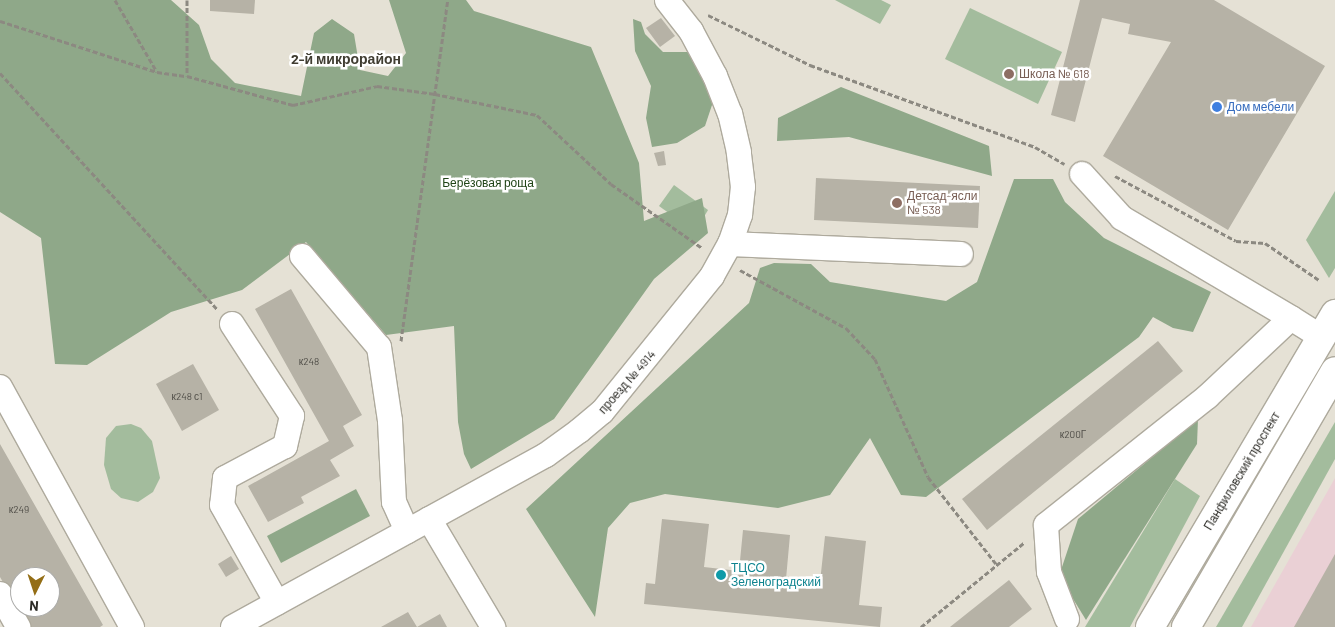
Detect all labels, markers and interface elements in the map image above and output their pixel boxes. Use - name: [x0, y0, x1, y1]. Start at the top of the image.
- district label: 2-й микрорайон: [291, 51, 401, 67]
- place label: Школа № 618: [1019, 67, 1090, 81]
- marker: Школа № 618: [1003, 68, 1015, 80]
- place label: Дом мебели: [1227, 100, 1294, 114]
- marker: Дом мебели: [1211, 101, 1223, 113]
- park label: Берёзовая роща: [442, 176, 534, 190]
- place label: Детсад-ясли № 538: [907, 189, 977, 217]
- marker: Детсад-ясли № 538: [891, 197, 903, 209]
- street label: проезд № 4914: [595, 347, 659, 417]
- house number: к248: [299, 356, 319, 368]
- house number: к248 с1: [172, 391, 202, 403]
- street label: Панфиловский проспект: [1201, 409, 1283, 533]
- house number: к200Г: [1060, 429, 1086, 441]
- house number: к249: [9, 504, 29, 516]
- place label: ТЦСО Зеленоградский: [731, 561, 821, 589]
- north arrow: [10, 567, 60, 617]
- marker: ТЦСО Зеленоградский: [715, 569, 727, 581]
- text: N: [29, 598, 39, 615]

